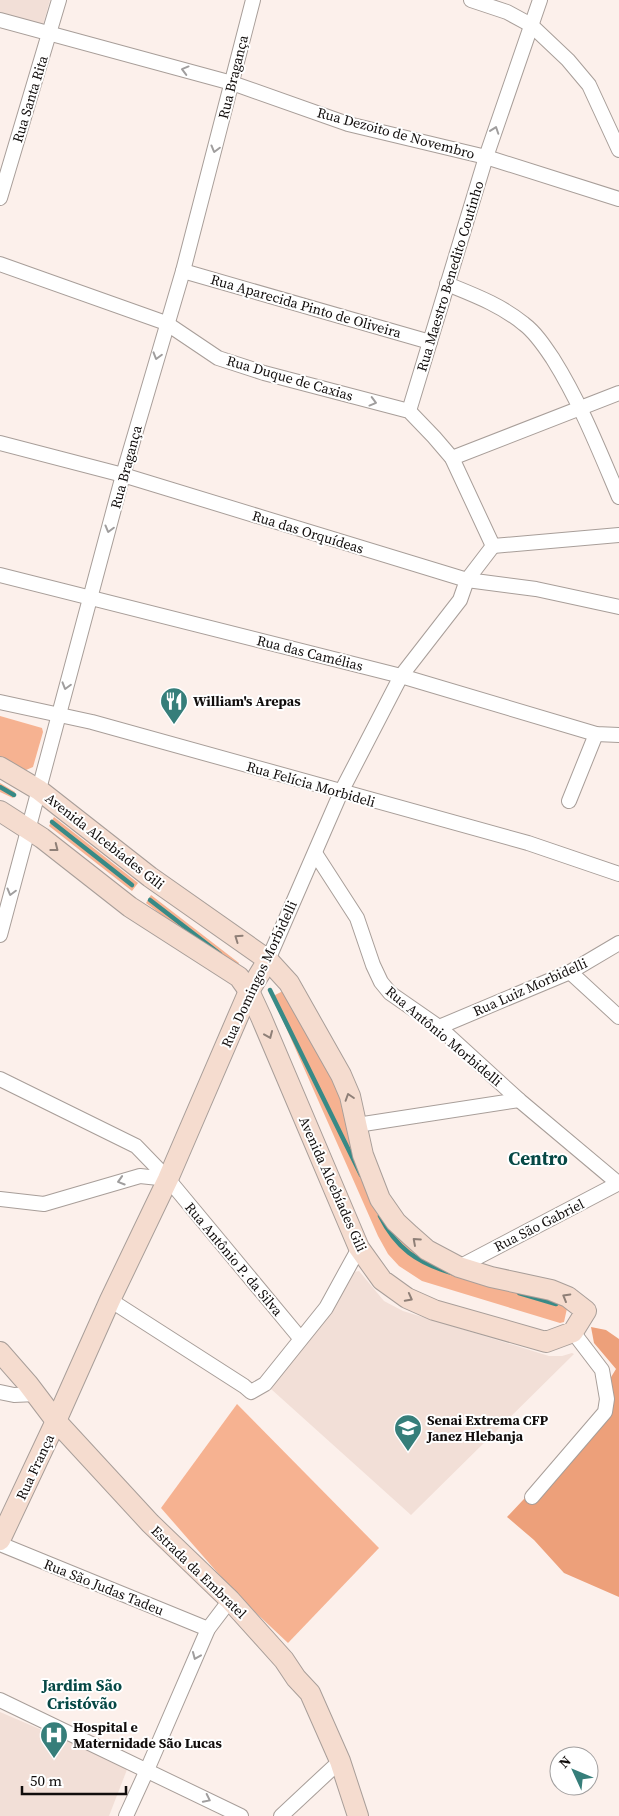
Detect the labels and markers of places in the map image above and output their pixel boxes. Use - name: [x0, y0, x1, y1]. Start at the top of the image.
- restaurant icon: William's Arepas: [159, 686, 189, 725]
- place label: William's Arepas: [193, 691, 301, 711]
- place label: Senai Extrema CFP Janez Hlebanja: [426, 1410, 549, 1446]
- school or university icon: Senai Extrema CFP Janez Hlebanja: [393, 1413, 423, 1452]
- place label: Hospital e Maternidade São Lucas: [73, 1717, 223, 1753]
- hospital icon: Hospital e Maternidade São Lucas: [39, 1720, 69, 1759]

